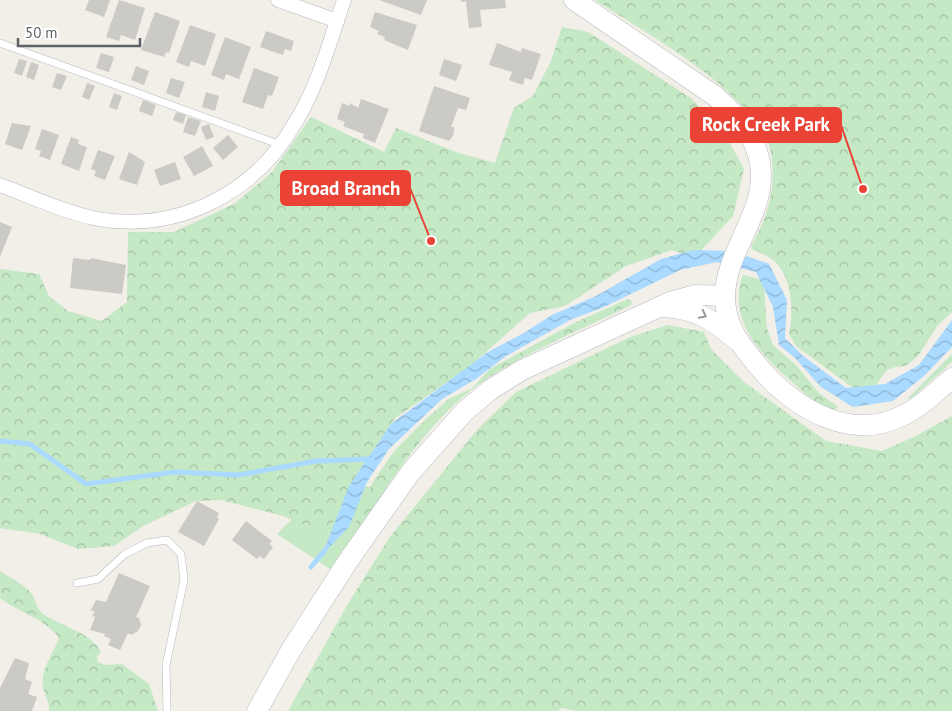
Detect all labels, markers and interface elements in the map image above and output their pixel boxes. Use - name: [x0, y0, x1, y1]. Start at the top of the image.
- scale bar: [18, 15, 140, 47]
- text: 50 m: [25, 23, 58, 42]
- callout: Rock Creek Park: [691, 108, 841, 142]
- text: Rock Creek Park: [702, 112, 831, 136]
- callout: Broad Branch: [281, 171, 410, 205]
- text: Broad Branch: [292, 176, 400, 200]
- one-way arrow: [697, 309, 706, 319]

